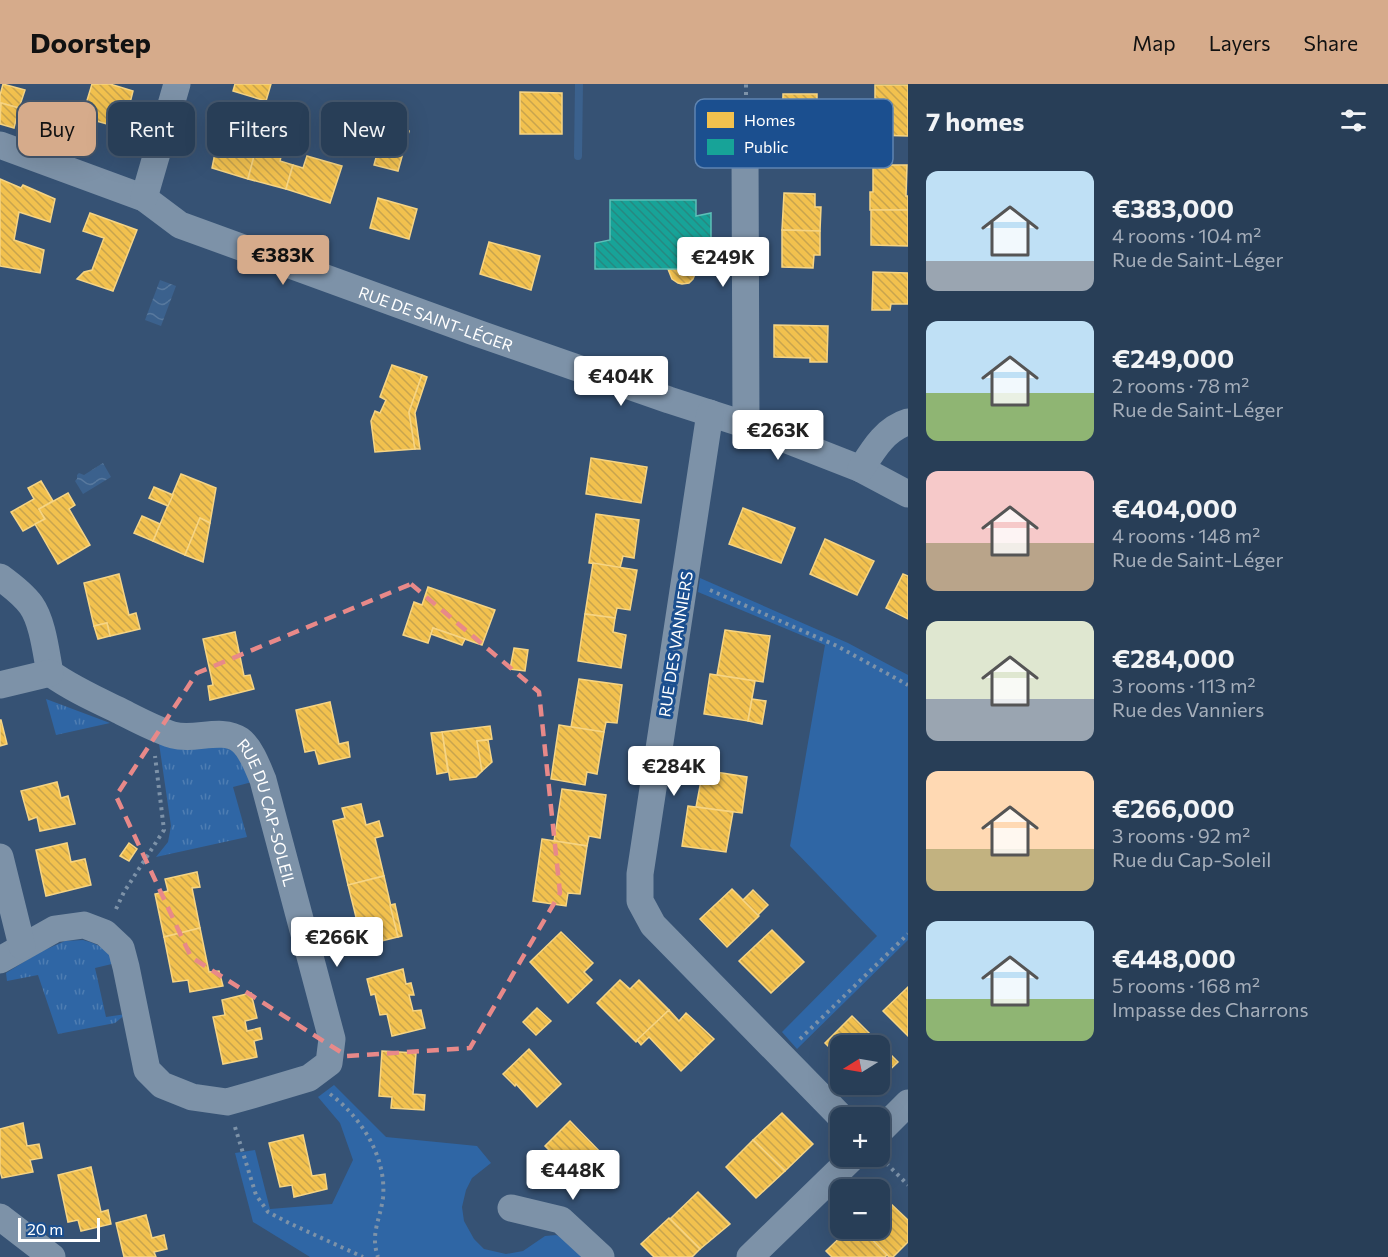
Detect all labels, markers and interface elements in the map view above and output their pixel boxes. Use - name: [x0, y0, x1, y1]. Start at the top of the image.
- text: Doorstep: [30, 25, 151, 59]
- text: Map: [1132, 30, 1176, 55]
- text: Layers: [1209, 30, 1271, 55]
- text: Share: [1304, 30, 1358, 55]
- legend: [695, 99, 893, 168]
- chip: Buy: [18, 102, 96, 156]
- chip: Rent: [108, 102, 195, 156]
- chip: Filters: [207, 102, 309, 156]
- chip: New: [321, 102, 407, 156]
- icon: filters: [1337, 104, 1370, 137]
- text: 7 homes: [926, 105, 1024, 136]
- text: Homes: [744, 110, 795, 129]
- text: Public: [744, 137, 789, 156]
- text: €383,000: [1112, 192, 1234, 223]
- icon: home: [974, 195, 1046, 267]
- text: 4 rooms · 104 m²: [1112, 223, 1261, 247]
- pin: €383K: [241, 235, 325, 286]
- pin: €249K: [681, 237, 765, 288]
- text: €383K: [251, 242, 315, 266]
- text: €249K: [691, 244, 755, 268]
- text: Rue de Saint-Léger: [1112, 247, 1283, 271]
- street label: RUE DE SAINT-LÉGER: [356, 281, 516, 355]
- text: €249,000: [1112, 342, 1234, 373]
- icon: home: [974, 345, 1046, 417]
- pin: €404K: [579, 356, 663, 407]
- text: €404K: [588, 363, 654, 387]
- text: 2 rooms · 78 m²: [1112, 373, 1249, 397]
- text: Rue de Saint-Léger: [1112, 397, 1283, 421]
- pin: €263K: [736, 410, 820, 461]
- text: €263K: [746, 417, 810, 441]
- text: €404,000: [1112, 492, 1237, 523]
- icon: home: [974, 495, 1046, 567]
- text: 4 rooms · 148 m²: [1112, 523, 1260, 547]
- text: Rue de Saint-Léger: [1112, 547, 1283, 571]
- street label: RUE DES VANNIERS: [654, 570, 696, 718]
- text: €284,000: [1112, 642, 1235, 673]
- icon: home: [974, 645, 1046, 717]
- text: 3 rooms · 113 m²: [1112, 673, 1256, 697]
- text: Rue des Vanniers: [1112, 697, 1264, 721]
- street label: RUE DU CAP-SOLEIL: [234, 734, 300, 888]
- pin: €284K: [632, 746, 716, 797]
- text: €284K: [642, 753, 706, 777]
- text: €266,000: [1112, 792, 1235, 823]
- icon: home: [974, 795, 1046, 867]
- text: 3 rooms · 92 m²: [1112, 823, 1250, 847]
- text: Rue du Cap-Soleil: [1112, 847, 1271, 871]
- pin: €266K: [295, 917, 379, 968]
- text: €266K: [305, 924, 369, 948]
- text: €448,000: [1112, 942, 1236, 973]
- icon: home: [974, 945, 1046, 1017]
- text: 5 rooms · 168 m²: [1112, 973, 1260, 997]
- text: Impasse des Charrons: [1112, 997, 1309, 1021]
- north arrow: [830, 1035, 890, 1095]
- map controls: [830, 1035, 890, 1239]
- button: +: [830, 1107, 890, 1167]
- pin: €448K: [531, 1150, 615, 1201]
- text: €448K: [541, 1157, 605, 1181]
- button: −: [830, 1179, 890, 1239]
- scale bar: [18, 1215, 100, 1242]
- text: 20 m: [27, 1219, 63, 1238]

